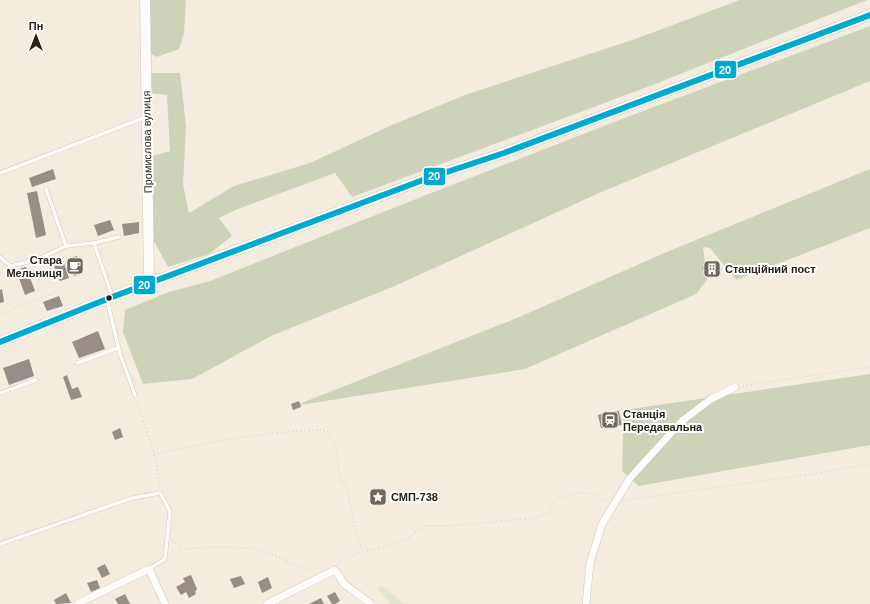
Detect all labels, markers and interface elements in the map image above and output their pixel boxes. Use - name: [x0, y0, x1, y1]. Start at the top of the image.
- north arrow: [16, 16, 56, 56]
- text: Пн: [29, 20, 43, 32]
- line badge: 20: [714, 60, 737, 79]
- text: 20: [719, 64, 731, 76]
- street label: Промислова вулиця: [140, 91, 154, 193]
- line badge: 20: [423, 167, 446, 186]
- text: 20: [428, 170, 440, 182]
- place label: Стара Мельниця: [6, 254, 63, 279]
- cafe icon: Стара Мельниця: [65, 256, 85, 276]
- building icon: Станційний пост: [702, 259, 722, 279]
- place label: Станційний пост: [725, 263, 816, 275]
- line badge: 20: [133, 275, 156, 295]
- text: 20: [138, 279, 150, 291]
- unlabelled marker: [104, 293, 114, 303]
- place label: Станція Передавальна: [623, 408, 703, 433]
- station icon: Станція Передавальна: [600, 410, 620, 430]
- place icon: СМП-738: [368, 487, 388, 507]
- place label: СМП-738: [391, 491, 438, 503]

